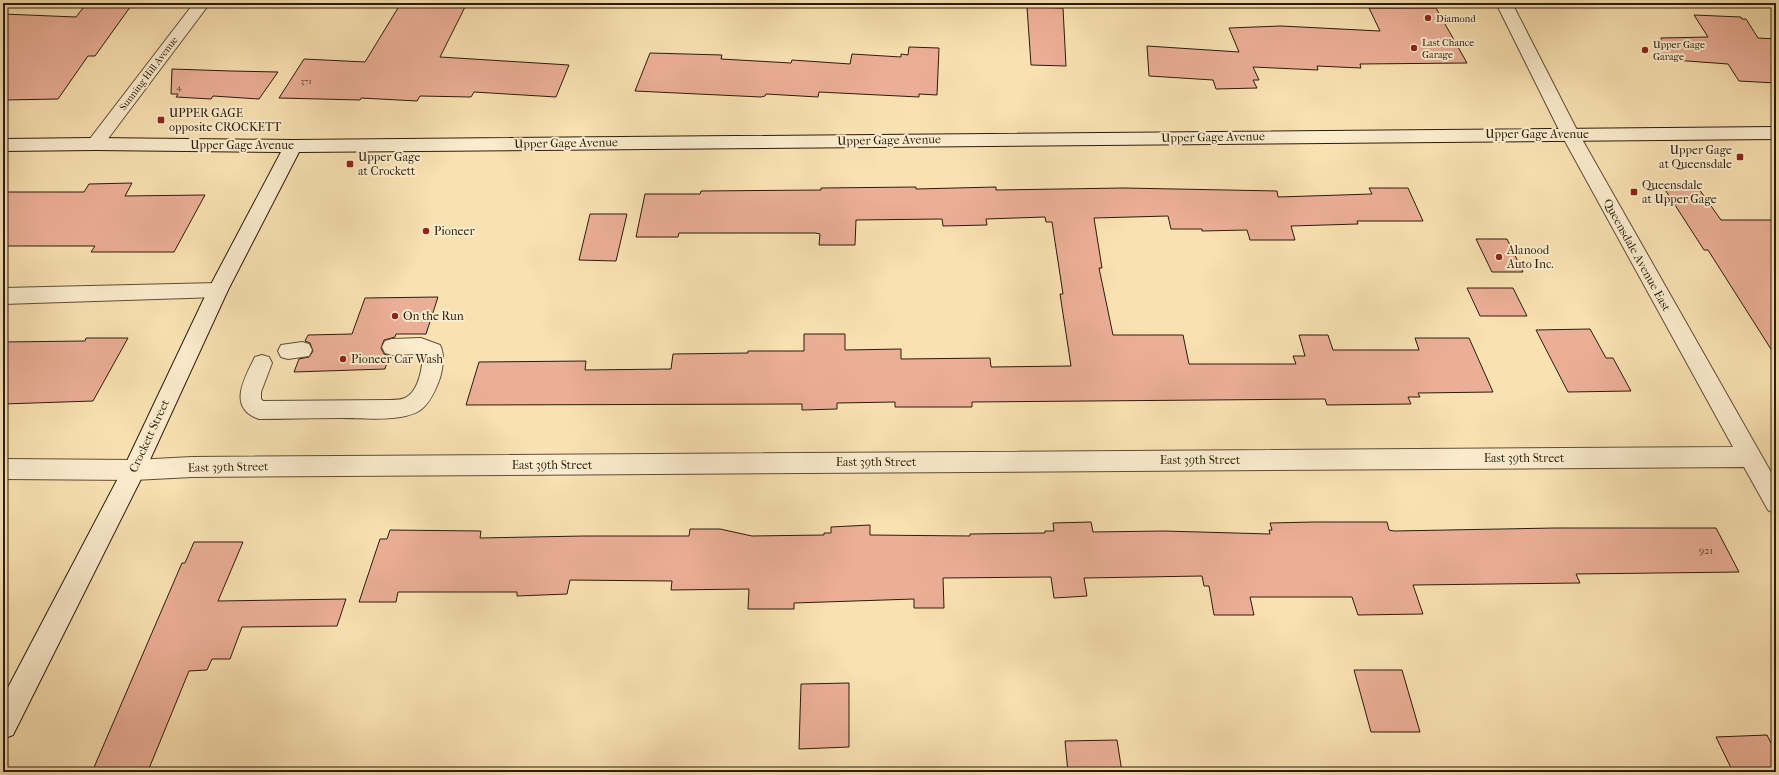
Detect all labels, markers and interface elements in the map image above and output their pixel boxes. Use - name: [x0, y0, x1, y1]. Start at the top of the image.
- marker: Diamond: [1423, 13, 1433, 23]
- place label: Diamond: [1436, 13, 1476, 25]
- street label: Sunning Hill Avenue: [117, 34, 181, 113]
- place label: Last Chance Garage: [1422, 37, 1474, 61]
- place label: Upper Gage Garage: [1653, 39, 1705, 63]
- marker: Last Chance Garage: [1409, 43, 1419, 53]
- marker: Upper Gage Garage: [1640, 45, 1650, 55]
- house number: 371: [300, 76, 312, 86]
- house number: 4: [176, 82, 182, 92]
- place label: UPPER GAGE opposite CROCKETT: [169, 106, 282, 134]
- marker: UPPER GAGE opposite CROCKETT: [156, 115, 166, 125]
- street label: Upper Gage Avenue: [1485, 127, 1589, 141]
- street label: Upper Gage Avenue: [1161, 129, 1265, 145]
- street label: Upper Gage Avenue: [837, 132, 941, 148]
- street label: Upper Gage Avenue: [514, 135, 618, 151]
- street label: Upper Gage Avenue: [190, 138, 294, 152]
- place label: Upper Gage at Queensdale: [1659, 143, 1732, 171]
- place label: Upper Gage at Crockett: [358, 150, 420, 178]
- marker: Upper Gage at Queensdale: [1735, 152, 1745, 162]
- marker: Upper Gage at Crockett: [345, 159, 355, 169]
- place label: Queensdale at Upper Gage: [1642, 178, 1717, 206]
- marker: Queensdale at Upper Gage: [1629, 187, 1639, 197]
- street label: Queensdale Avenue East: [1600, 197, 1674, 314]
- place label: Pioneer: [434, 224, 475, 238]
- marker: Pioneer: [421, 226, 431, 236]
- place label: Alanood Auto Inc.: [1506, 243, 1554, 271]
- marker: Alanood Auto Inc.: [1494, 252, 1504, 262]
- place label: On the Run: [403, 309, 464, 323]
- marker: On the Run: [390, 311, 400, 321]
- place label: Pioneer Car Wash: [351, 352, 443, 366]
- marker: Pioneer Car Wash: [338, 354, 348, 364]
- street label: Crockett Street: [126, 397, 172, 475]
- street label: East 39th Street: [1484, 451, 1565, 465]
- street label: East 39th Street: [1160, 453, 1241, 467]
- street label: East 39th Street: [836, 455, 917, 469]
- street label: East 39th Street: [512, 458, 593, 472]
- street label: East 39th Street: [188, 459, 269, 475]
- house number: 921: [1699, 545, 1713, 557]

